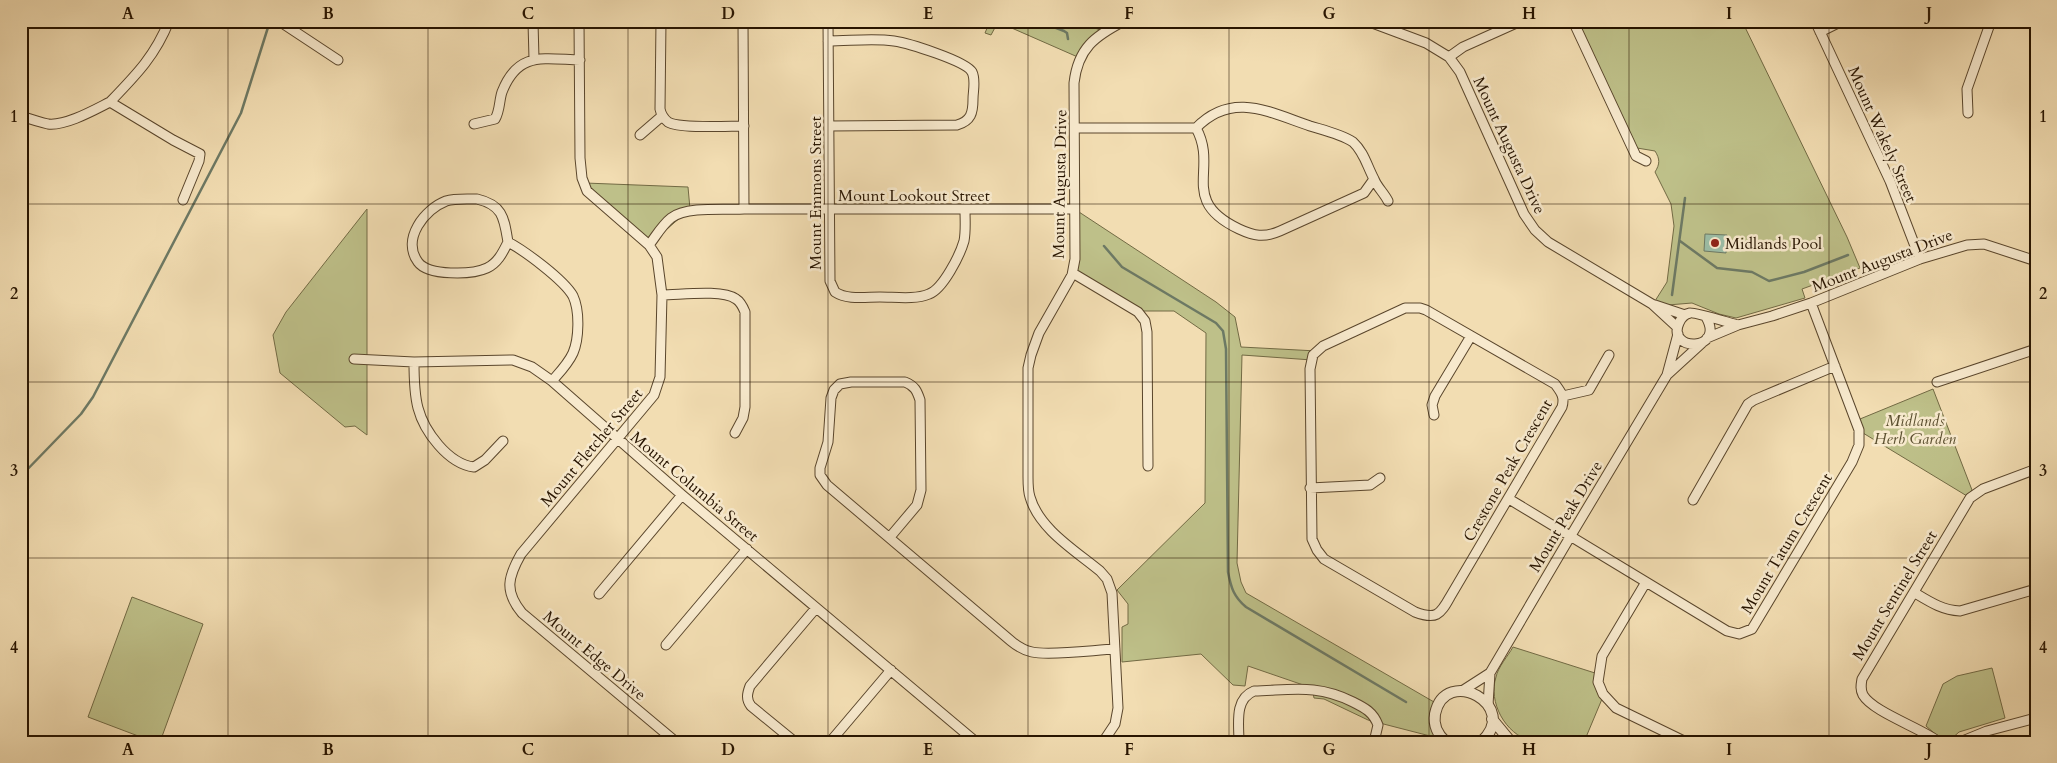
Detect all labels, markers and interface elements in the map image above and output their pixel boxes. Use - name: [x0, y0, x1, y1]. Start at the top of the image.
- text: A: [122, 3, 134, 25]
- text: B: [322, 3, 334, 25]
- text: C: [522, 3, 534, 25]
- text: D: [721, 3, 735, 25]
- text: E: [923, 3, 933, 25]
- text: F: [1124, 3, 1134, 25]
- text: G: [1322, 3, 1336, 25]
- text: H: [1522, 3, 1536, 25]
- text: I: [1726, 3, 1732, 25]
- text: J: [1924, 3, 1932, 25]
- street label: Mount Wakely Street: [1842, 63, 1922, 206]
- street label: Mount Augusta Drive: [1468, 73, 1551, 218]
- text: 1: [10, 106, 18, 128]
- text: 1: [2039, 106, 2047, 128]
- street label: Mount Augusta Drive: [1048, 109, 1072, 259]
- street label: Mount Emmons Street: [805, 116, 827, 270]
- street label: Mount Lookout Street: [838, 185, 990, 207]
- street label: Mount Augusta Drive: [1809, 224, 1956, 298]
- place label: Midlands Pool: [1725, 233, 1822, 255]
- marker: Midlands Pool: [1709, 237, 1721, 249]
- text: 2: [10, 283, 18, 305]
- text: 2: [2039, 283, 2047, 305]
- street label: Mount Fletcher Street: [536, 384, 648, 512]
- street label: Crestone Peak Crescent: [1458, 395, 1558, 546]
- park label: Midlands Herb Garden: [1874, 410, 1956, 450]
- street label: Mount Columbia Street: [626, 427, 763, 547]
- street label: Mount Peak Drive: [1524, 457, 1608, 576]
- text: 3: [10, 460, 18, 482]
- text: 3: [2039, 460, 2047, 482]
- street label: Mount Tatum Crescent: [1736, 469, 1838, 618]
- street label: Mount Sentinel Street: [1847, 526, 1942, 665]
- street label: Mount Edge Drive: [538, 606, 651, 706]
- text: 4: [10, 637, 18, 659]
- text: 4: [2039, 637, 2047, 659]
- text: A: [122, 739, 134, 761]
- text: B: [322, 739, 334, 761]
- text: C: [522, 739, 534, 761]
- text: D: [721, 739, 735, 761]
- text: E: [923, 739, 933, 761]
- text: F: [1124, 739, 1134, 761]
- text: G: [1322, 739, 1336, 761]
- text: H: [1522, 739, 1536, 761]
- text: I: [1726, 739, 1732, 761]
- text: J: [1924, 739, 1932, 761]

